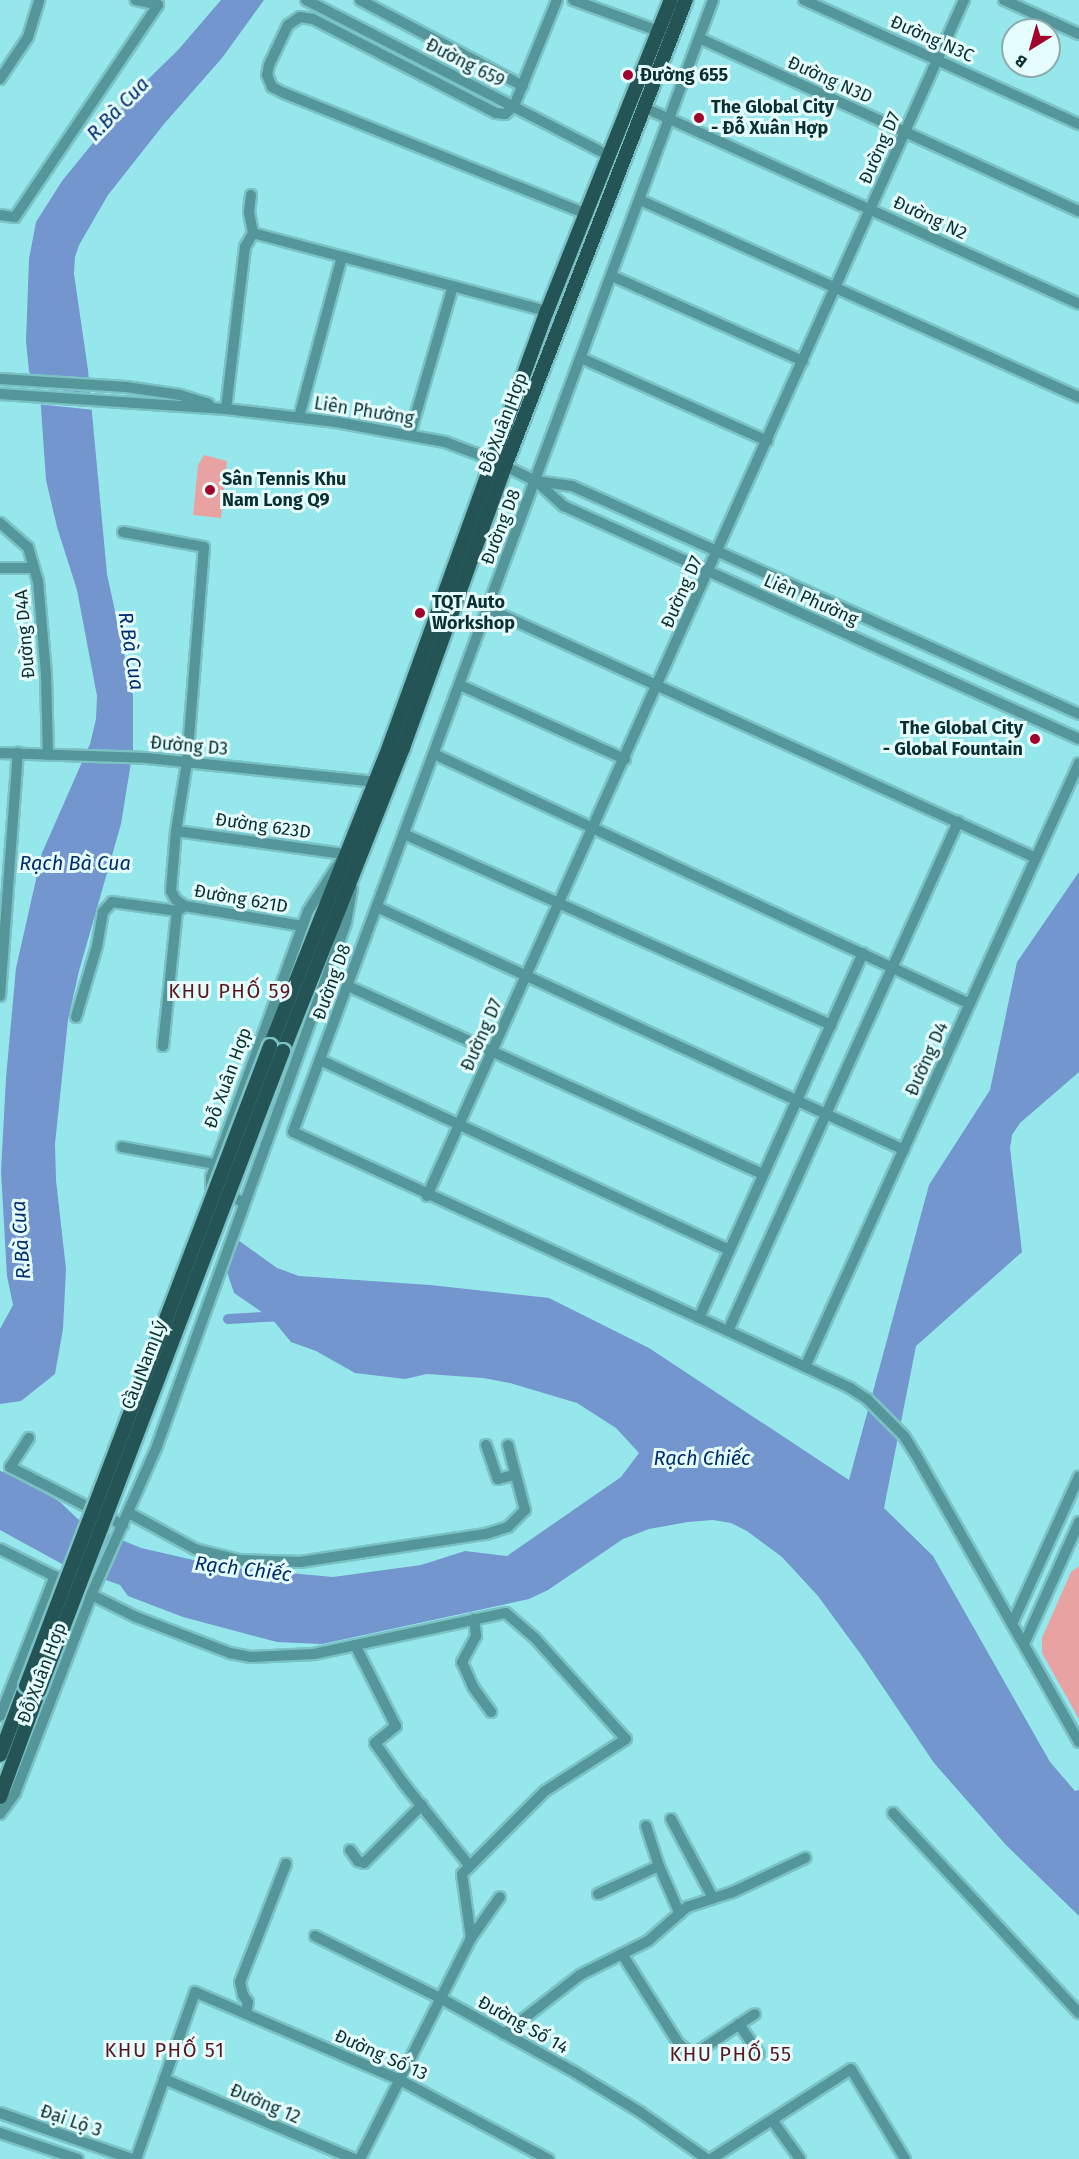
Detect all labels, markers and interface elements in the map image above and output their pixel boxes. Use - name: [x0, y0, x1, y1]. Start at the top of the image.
- street label: Đường N3C: [887, 11, 977, 67]
- north arrow: [1001, 18, 1061, 78]
- street label: Đường 659: [422, 34, 508, 92]
- text: B: [1011, 51, 1031, 72]
- street label: Đường N3D: [784, 52, 876, 108]
- place label: Đường 655: [640, 64, 728, 86]
- marker: Đường 655: [621, 68, 635, 82]
- water label: R.Bà Cua: [82, 72, 154, 146]
- place label: The Global City - Đỗ Xuân Hợp: [711, 97, 834, 140]
- street label: Đường D7: [854, 108, 906, 188]
- marker: The Global City - Đỗ Xuân Hợp: [692, 111, 706, 125]
- street label: Đường N2: [890, 192, 970, 244]
- street label: Đỗ Xuân Hợp: [474, 370, 532, 476]
- street label: Liên Phường: [312, 392, 416, 430]
- place label: Sân Tennis Khu Nam Long Q9: [222, 469, 346, 512]
- marker: Sân Tennis Khu Nam Long Q9: [203, 483, 217, 497]
- street label: Đường D8: [477, 486, 525, 568]
- street label: Đường D7: [656, 552, 708, 632]
- street label: Liên Phường: [761, 570, 861, 630]
- street label: Đường D4A: [10, 589, 40, 679]
- place label: TQT Auto Workshop: [432, 592, 515, 634]
- marker: TQT Auto Workshop: [413, 606, 427, 620]
- water label: R.Bà Cua: [113, 610, 149, 692]
- place label: The Global City - Global Fountain: [883, 718, 1023, 760]
- street label: Đường D3: [149, 732, 229, 760]
- marker: The Global City - Global Fountain: [1028, 732, 1042, 746]
- street label: Đường 623D: [214, 809, 312, 843]
- water label: Rạch Bà Cua: [19, 851, 131, 875]
- street label: Đường 621D: [192, 880, 290, 918]
- street label: Đường D8: [308, 941, 356, 1023]
- district label: KHU PHỐ 59: [168, 979, 292, 1003]
- street label: Đường D7: [456, 995, 508, 1075]
- street label: Đường D4: [901, 1019, 953, 1099]
- street label: Đỗ Xuân Hợp: [200, 1025, 256, 1131]
- water label: R.Bà Cua: [6, 1200, 36, 1280]
- street label: Cầu Nam Lý: [117, 1317, 171, 1413]
- water label: Rạch Chiếc: [653, 1446, 751, 1470]
- water label: Rạch Chiếc: [193, 1551, 293, 1587]
- street label: Đỗ Xuân Hợp: [13, 1620, 71, 1726]
- street label: Đường Số 14: [474, 1991, 572, 2059]
- street label: Đường Số 13: [331, 2025, 431, 2085]
- district label: KHU PHỐ 51: [105, 2038, 225, 2062]
- district label: KHU PHỐ 55: [669, 2042, 793, 2066]
- street label: Đường 12: [227, 2080, 303, 2128]
- street label: Đại Lộ 3: [37, 2100, 105, 2142]

